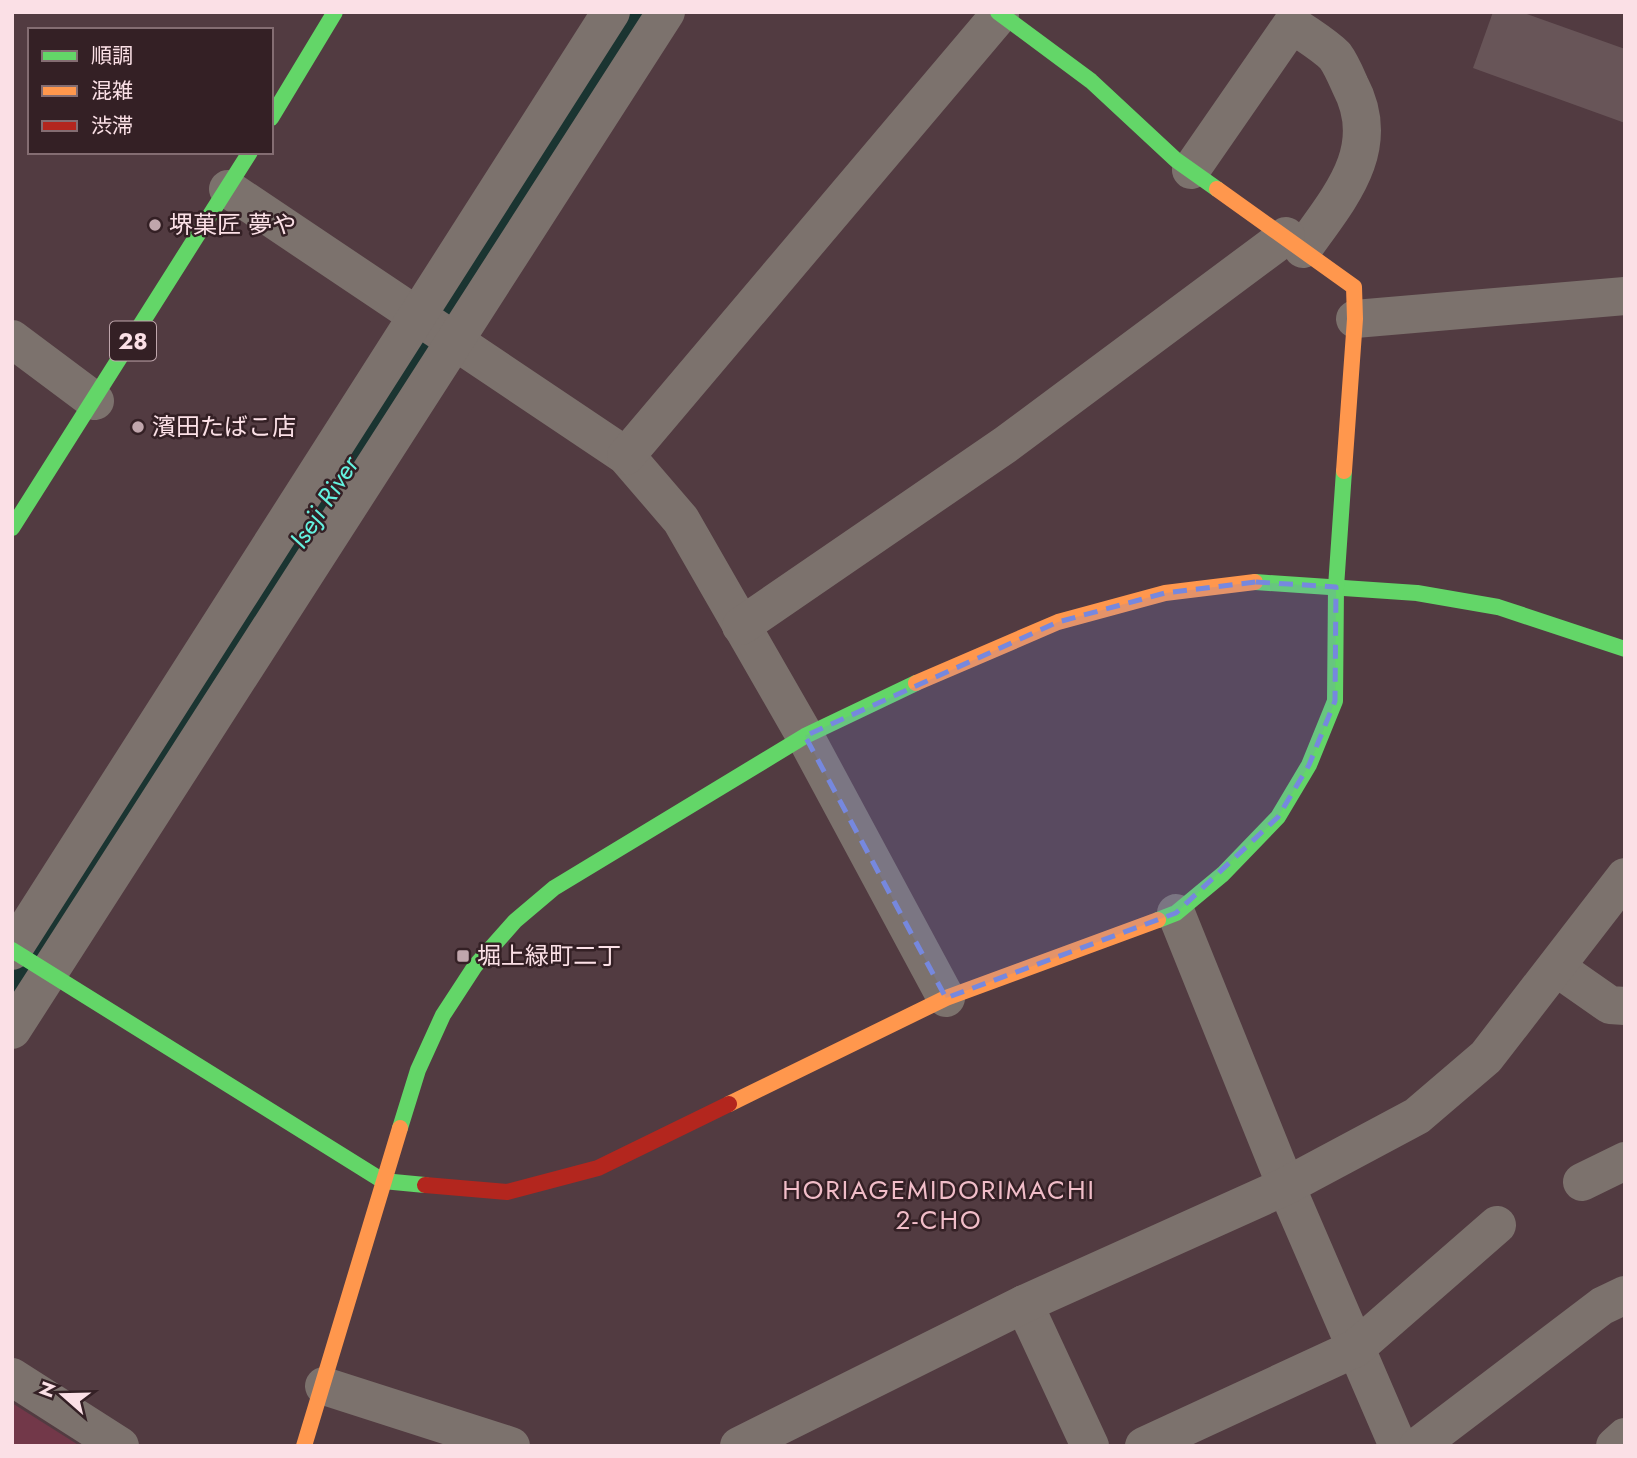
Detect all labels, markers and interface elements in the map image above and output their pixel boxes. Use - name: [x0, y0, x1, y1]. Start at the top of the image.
- legend: [28, 28, 273, 154]
- text: 順調: [91, 41, 133, 71]
- text: 混雑: [91, 76, 133, 106]
- text: 渋滞: [91, 111, 133, 141]
- place label: 堺菓匠 夢や: [169, 207, 296, 242]
- marker: 堺菓匠 夢や: [147, 217, 163, 233]
- road number: 28: [110, 322, 156, 360]
- place label: 濱田たばこ店: [152, 409, 296, 444]
- marker: 濱田たばこ店: [130, 419, 146, 435]
- water label: Iseji River: [280, 447, 369, 556]
- place label: 堀上緑町二丁: [477, 938, 621, 973]
- marker: 堀上緑町二丁: [455, 948, 471, 964]
- district label: HORIAGEMIDORIMACHI 2-CHO: [782, 1171, 1096, 1239]
- north arrow: [28, 1360, 98, 1430]
- text: N: [32, 1378, 63, 1401]

